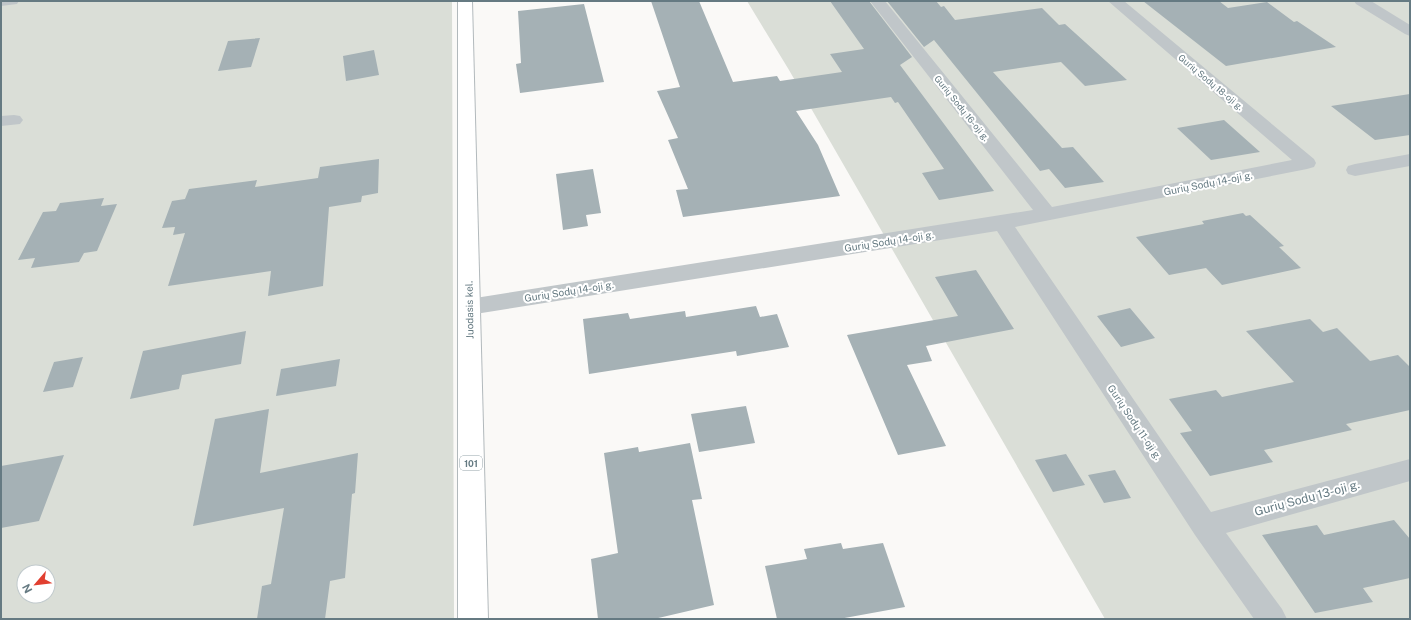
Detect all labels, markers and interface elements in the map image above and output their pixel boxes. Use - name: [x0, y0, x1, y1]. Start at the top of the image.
- street label: Gurių Sodų 18-oji g.: [1176, 52, 1246, 112]
- street label: Gurių Sodų 16-oji g.: [932, 73, 992, 143]
- street label: Gurių Sodų 14-oji g.: [1163, 168, 1253, 198]
- street label: Gurių Sodų 14-oji g.: [843, 228, 935, 254]
- street label: Gurių Sodų 14-oji g.: [523, 278, 615, 304]
- street label: Juodasis kel.: [462, 281, 476, 339]
- street label: Gurių Sodų 11-oji g.: [1105, 382, 1165, 462]
- road number: 101: [460, 456, 482, 470]
- street label: Gurių Sodų 13-oji g.: [1253, 477, 1361, 519]
- north arrow: [16, 564, 56, 604]
- text: N: [20, 582, 34, 595]

